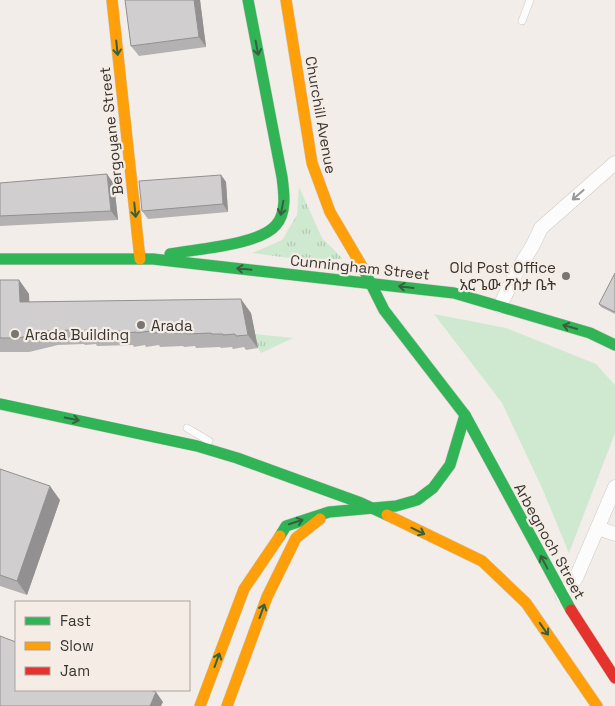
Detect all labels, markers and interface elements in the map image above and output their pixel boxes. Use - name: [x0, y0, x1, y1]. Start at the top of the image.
- one-way arrow: [112, 40, 122, 56]
- one-way arrow: [252, 40, 262, 56]
- street label: Churchill Avenue: [301, 55, 341, 175]
- street label: Bergoyane Street: [95, 66, 127, 196]
- one-way arrow: [572, 190, 585, 201]
- one-way arrow: [277, 199, 286, 215]
- one-way arrow: [130, 202, 139, 218]
- street label: Cunningham Street: [289, 250, 431, 284]
- place label: Old Post Office አሮጌው ፖስታ ቤት: [450, 258, 556, 294]
- one-way arrow: [237, 264, 253, 274]
- marker: Old Post Office አሮጌው ፖስታ ቤት: [560, 270, 572, 282]
- one-way arrow: [398, 282, 414, 292]
- place label: Arada: [151, 316, 193, 335]
- marker: Arada: [135, 319, 147, 331]
- one-way arrow: [562, 321, 578, 331]
- place label: Arada Building: [25, 325, 129, 344]
- marker: Arada Building: [9, 328, 21, 340]
- one-way arrow: [63, 415, 79, 424]
- street label: Arbegnoch Street: [510, 480, 590, 602]
- one-way arrow: [287, 517, 303, 527]
- one-way arrow: [410, 526, 425, 536]
- one-way arrow: [539, 555, 548, 570]
- legend: [15, 601, 190, 691]
- one-way arrow: [258, 604, 267, 619]
- text: Fast: [60, 611, 91, 630]
- one-way arrow: [539, 621, 549, 635]
- text: Slow: [60, 636, 94, 655]
- one-way arrow: [213, 653, 222, 669]
- text: Jam: [60, 661, 90, 680]

